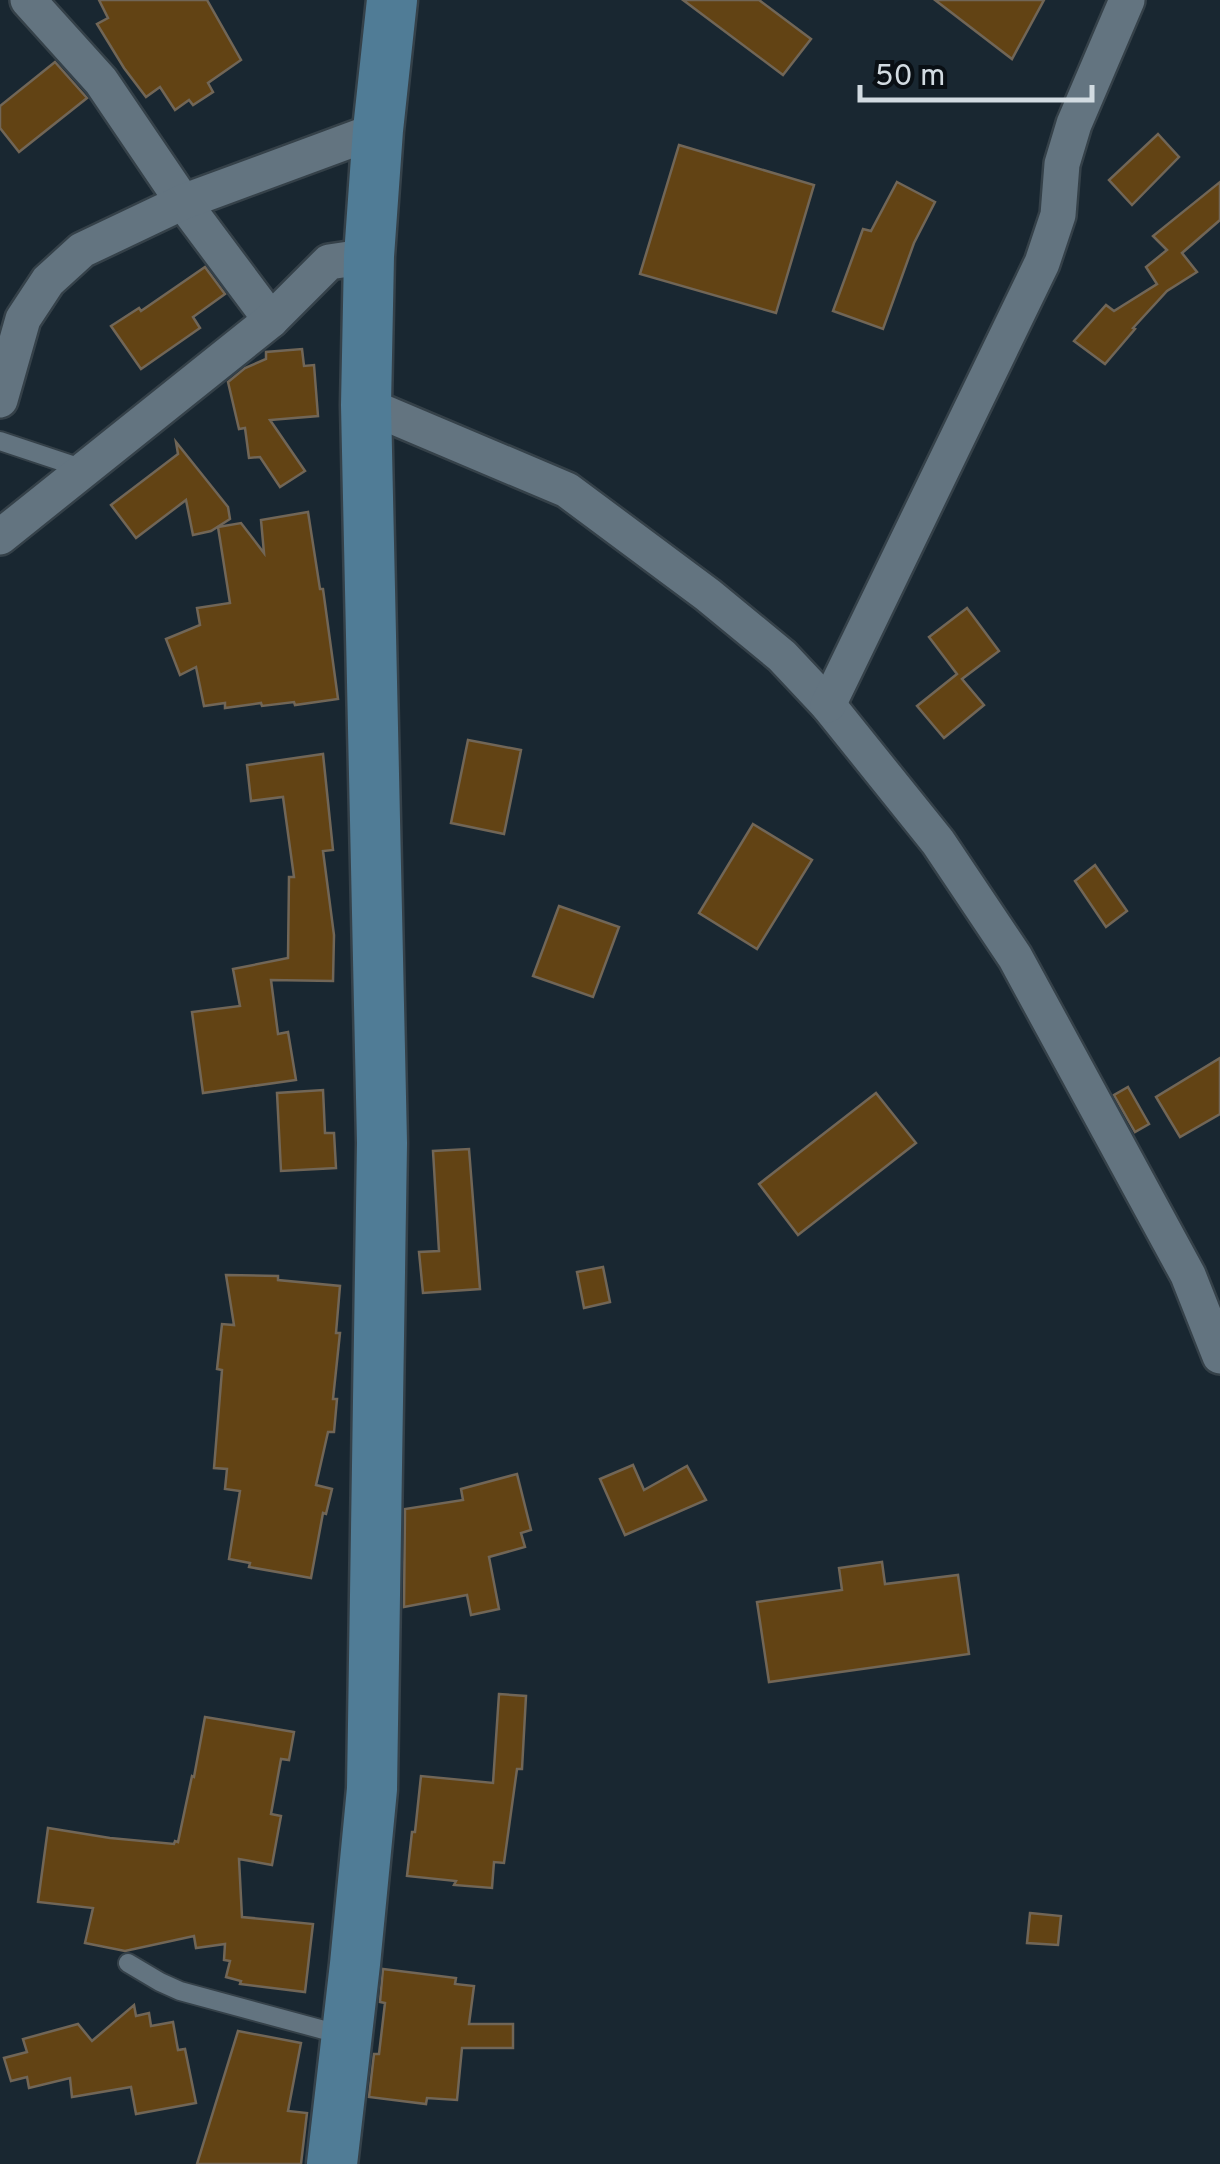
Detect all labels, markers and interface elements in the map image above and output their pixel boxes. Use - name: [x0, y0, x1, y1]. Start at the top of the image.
- scale bar: [860, 40, 1092, 102]
- text: 50 m: [875, 59, 945, 96]

